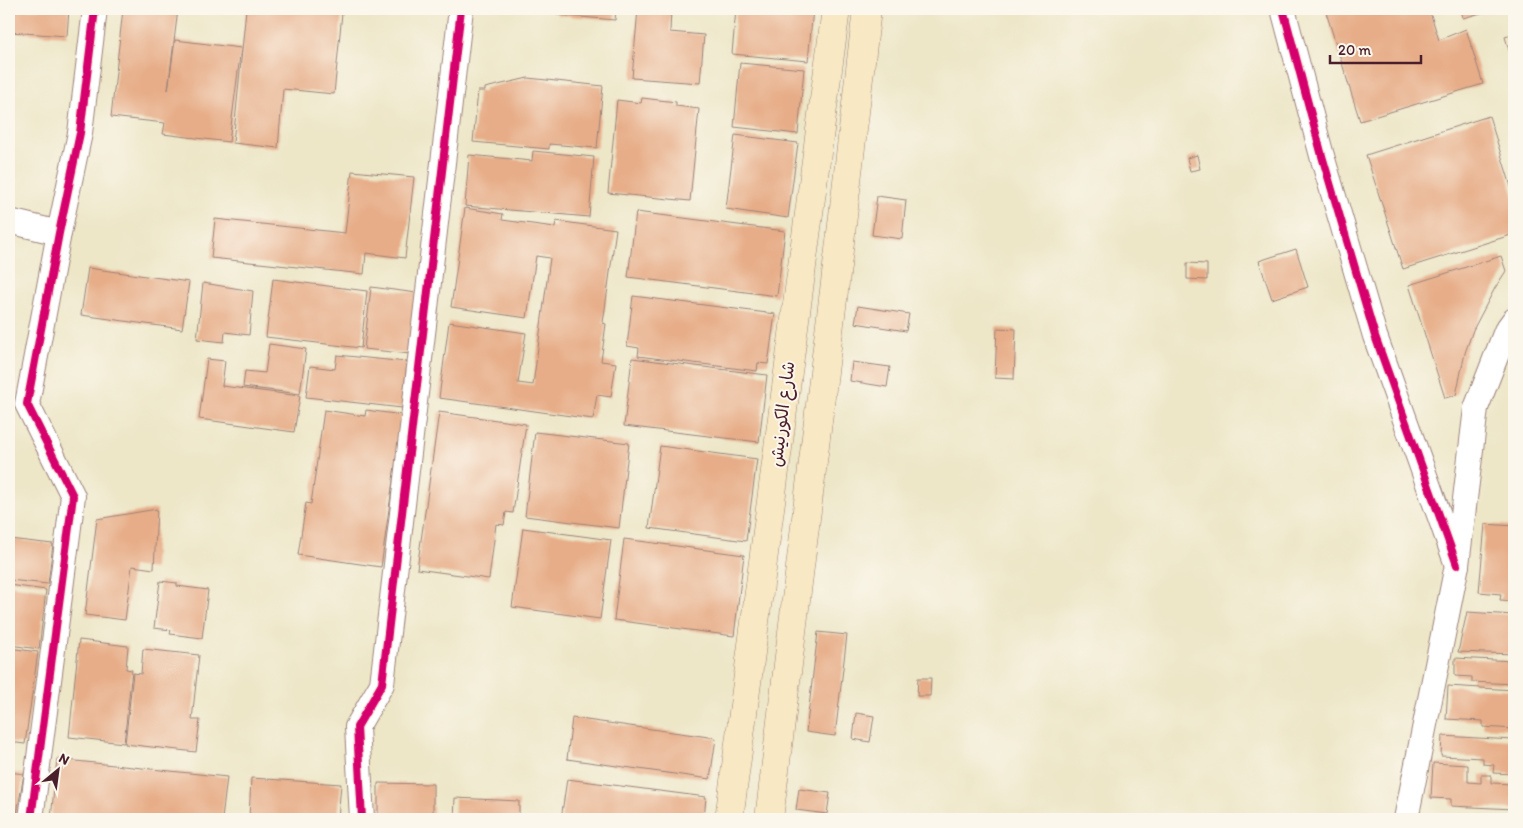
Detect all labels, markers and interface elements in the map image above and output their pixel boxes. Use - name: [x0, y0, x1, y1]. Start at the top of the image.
- scale bar: [1330, 32, 1422, 64]
- text: 20 m: [1338, 41, 1372, 59]
- street label: شارع الكورنيش: [765, 360, 800, 468]
- north arrow: [32, 746, 82, 796]
- text: N: [56, 749, 72, 769]

